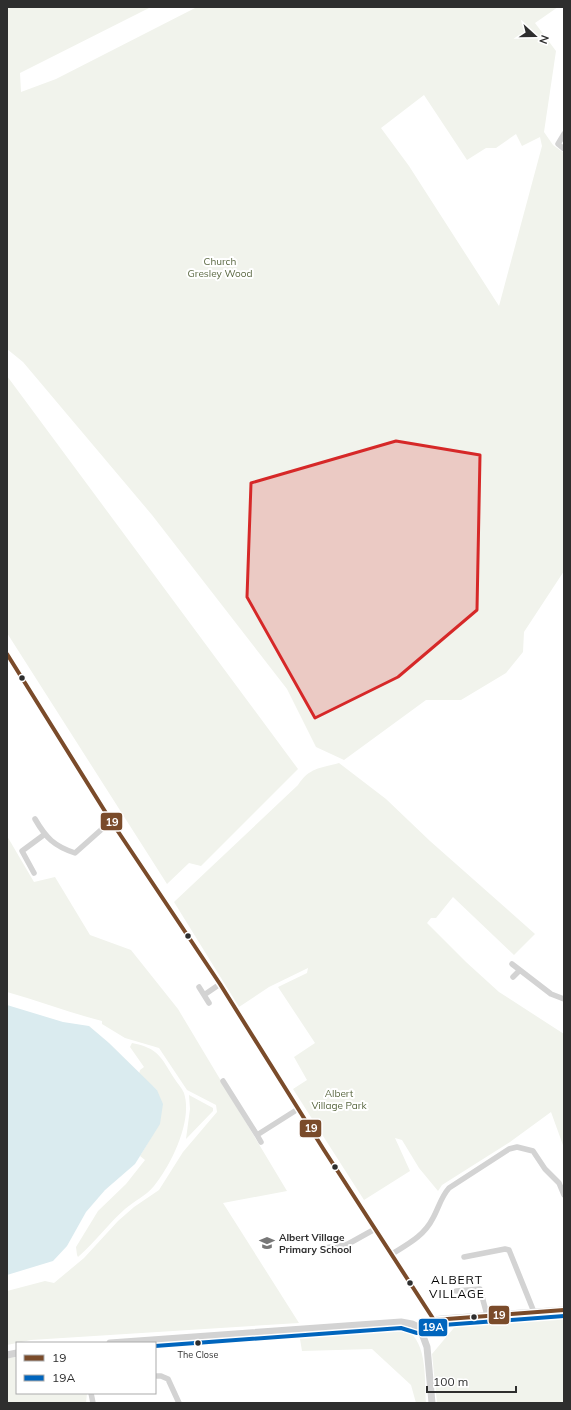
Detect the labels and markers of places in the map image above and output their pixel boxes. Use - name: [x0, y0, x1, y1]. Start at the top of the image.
- unlabelled marker: [17, 673, 27, 683]
- unlabelled marker: [183, 931, 193, 941]
- unlabelled marker: [330, 1162, 340, 1172]
- place label: Albert Village Primary School: [279, 1231, 352, 1256]
- school or university icon: Albert Village Primary School: [258, 1234, 276, 1252]
- unlabelled marker: [405, 1278, 415, 1288]
- unlabelled marker: [469, 1312, 479, 1322]
- marker: The Close: [193, 1338, 203, 1348]
- place label: The Close: [178, 1349, 218, 1360]

